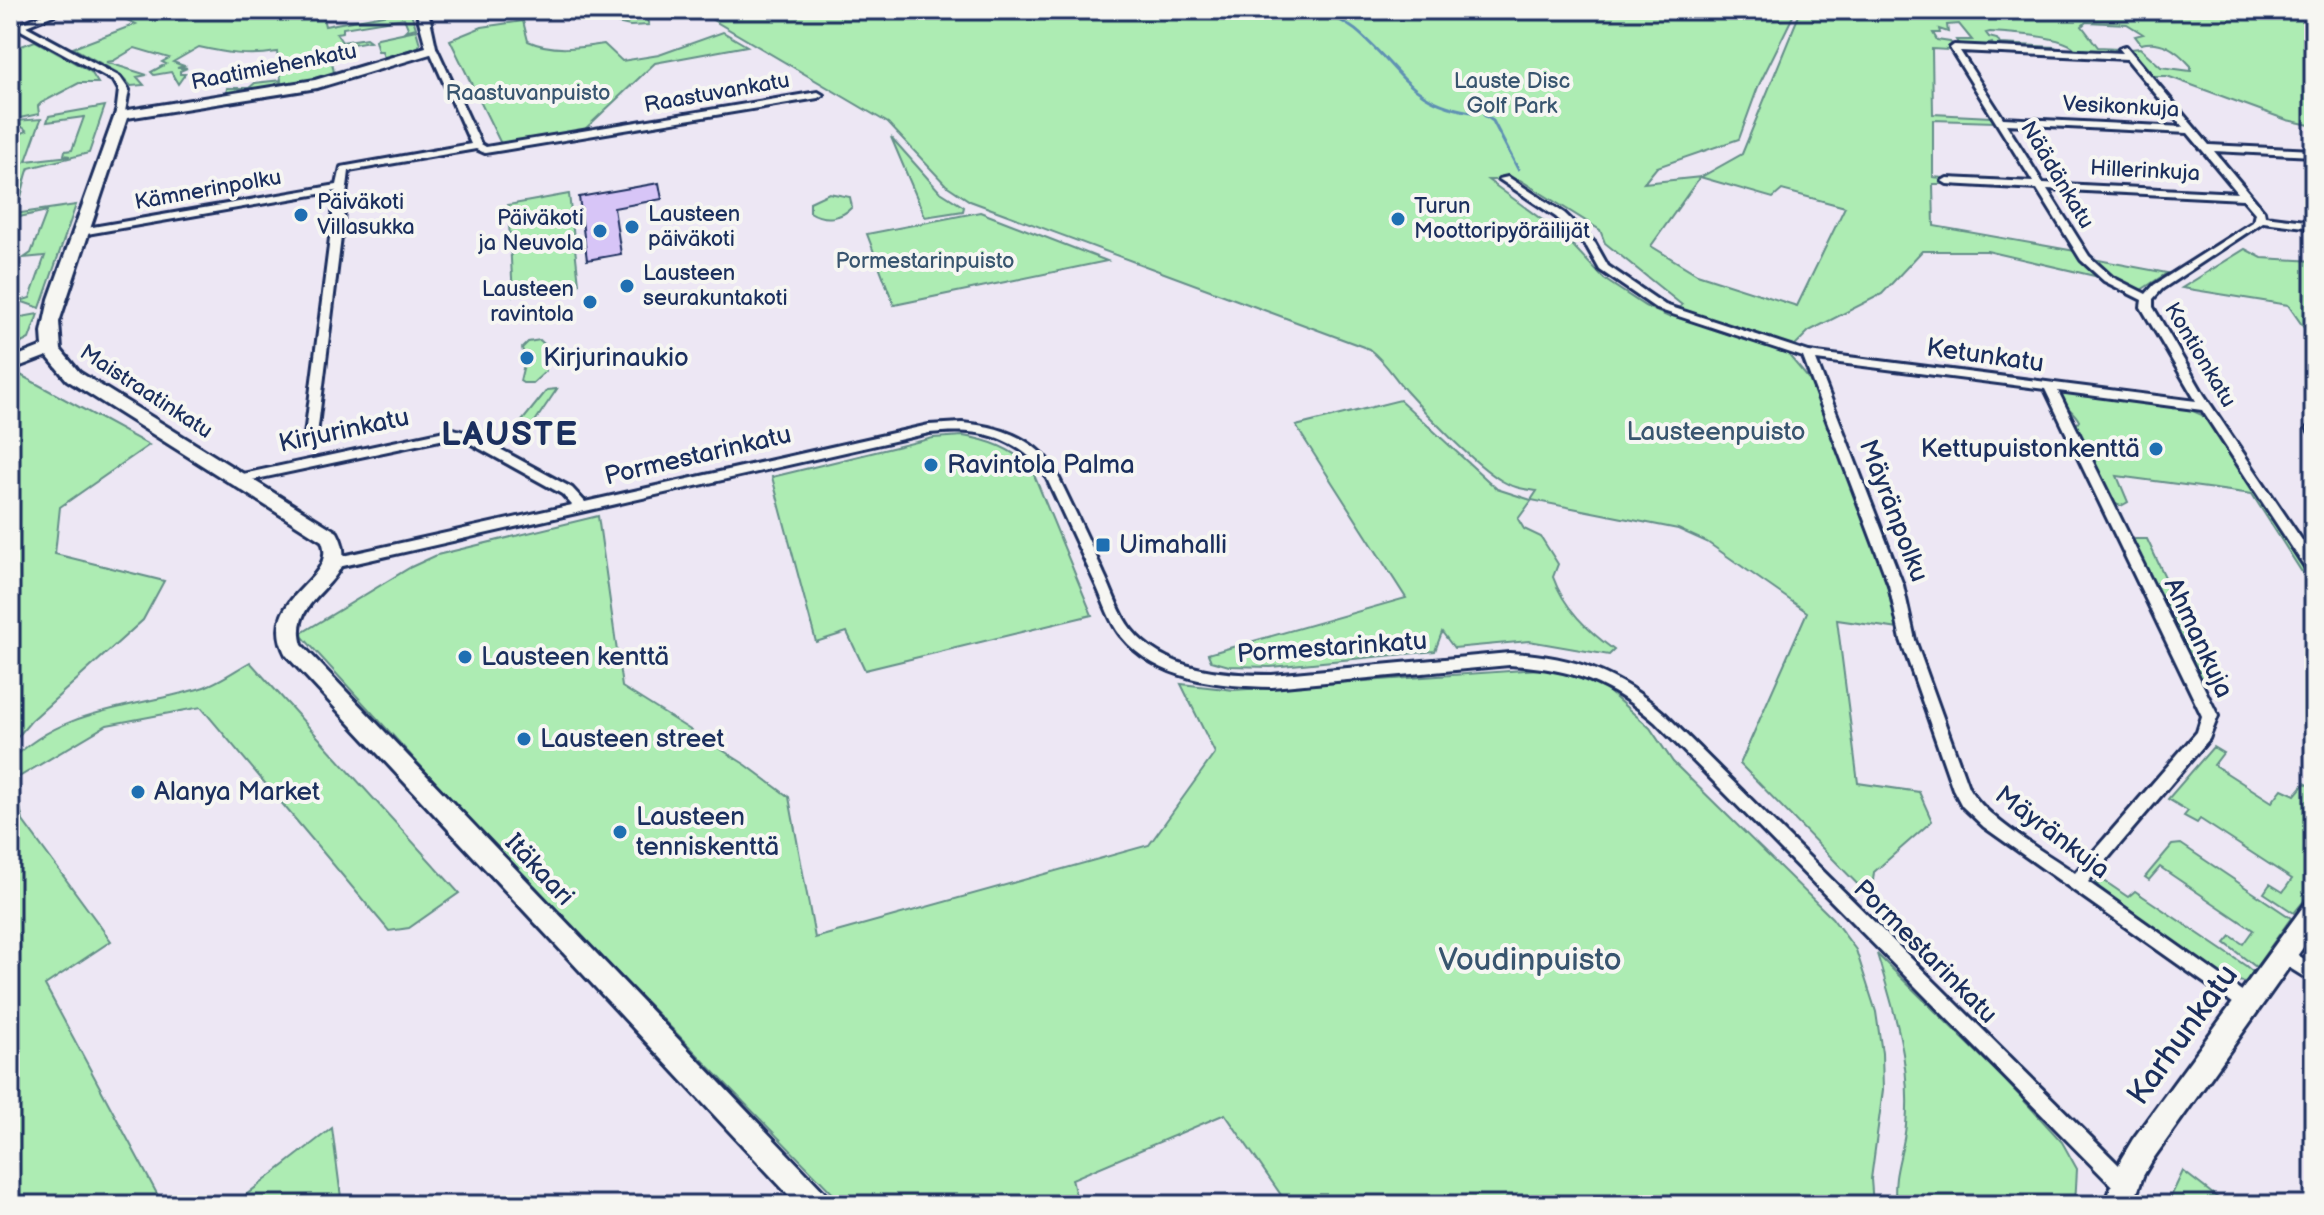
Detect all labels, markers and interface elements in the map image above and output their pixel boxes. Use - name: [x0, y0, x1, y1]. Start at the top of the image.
- street label: Raatimiehenkatu: [189, 38, 359, 96]
- street label: Raastuvankatu: [642, 67, 792, 119]
- park label: Lauste Disc Golf Park: [1454, 68, 1570, 120]
- park label: Raastuvanpuisto: [446, 80, 610, 107]
- street label: Vesikonkuja: [2062, 90, 2180, 124]
- street label: Näädänkatu: [2014, 116, 2100, 234]
- street label: Hillerinkuja: [2089, 155, 2201, 187]
- street label: Kämnerinpolku: [132, 164, 284, 216]
- place label: Päiväkoti Villasukka: [317, 189, 415, 241]
- place label: Turun Moottoripyöräilijät: [1414, 193, 1590, 245]
- place label: Lausteen päiväkoti: [648, 201, 740, 253]
- place label: Päiväkoti ja Neuvola: [478, 205, 584, 257]
- marker: Päiväkoti Villasukka: [292, 206, 310, 224]
- marker: Turun Moottoripyöräilijät: [1389, 210, 1407, 228]
- marker: Lausteen päiväkoti: [623, 218, 641, 236]
- marker: Päiväkoti ja Neuvola: [591, 222, 609, 240]
- park label: Pormestarinpuisto: [836, 248, 1015, 275]
- place label: Lausteen seurakuntakoti: [643, 260, 788, 312]
- place label: Lausteen ravintola: [482, 276, 574, 328]
- marker: Lausteen seurakuntakoti: [618, 277, 636, 295]
- marker: Lausteen ravintola: [581, 293, 599, 311]
- street label: Kontionkatu: [2158, 298, 2242, 412]
- street label: Ketunkatu: [1924, 332, 2046, 380]
- street label: Maistraatinkatu: [75, 339, 217, 445]
- place label: Kirjurinaukio: [543, 343, 689, 374]
- marker: Kirjurinaukio: [518, 349, 536, 367]
- street label: Kirjurinkatu: [276, 402, 412, 460]
- district label: LAUSTE: [441, 414, 579, 455]
- park label: Lausteenpuisto: [1626, 417, 1806, 448]
- street label: Pormestarinkatu: [602, 419, 794, 493]
- place label: Kettupuistonkenttä: [1921, 434, 2140, 465]
- street label: Mäyränpolku: [1852, 435, 1934, 587]
- marker: Kettupuistonkenttä: [2147, 440, 2165, 458]
- place label: Ravintola Palma: [947, 450, 1135, 481]
- marker: Ravintola Palma: [922, 456, 940, 474]
- place label: Uimahalli: [1119, 530, 1227, 561]
- marker: Uimahalli: [1094, 536, 1112, 554]
- street label: Ahmankuja: [2157, 573, 2239, 703]
- street label: Pormestarinkatu: [1236, 626, 1428, 670]
- place label: Lausteen kenttä: [481, 642, 669, 673]
- marker: Lausteen kenttä: [456, 648, 474, 666]
- place label: Lausteen street: [540, 724, 725, 755]
- marker: Lausteen street: [515, 730, 533, 748]
- place label: Alanya Market: [154, 777, 320, 808]
- street label: Mäyränkuja: [1989, 780, 2115, 886]
- marker: Alanya Market: [129, 783, 147, 801]
- place label: Lausteen tenniskenttä: [636, 802, 779, 863]
- marker: Lausteen tenniskenttä: [611, 823, 629, 841]
- street label: Itäkaari: [498, 828, 580, 912]
- street label: Pormestarinkatu: [1847, 874, 2003, 1030]
- park label: Voudinpuisto: [1438, 941, 1622, 980]
- street label: Karhunkatu: [2119, 957, 2247, 1113]

